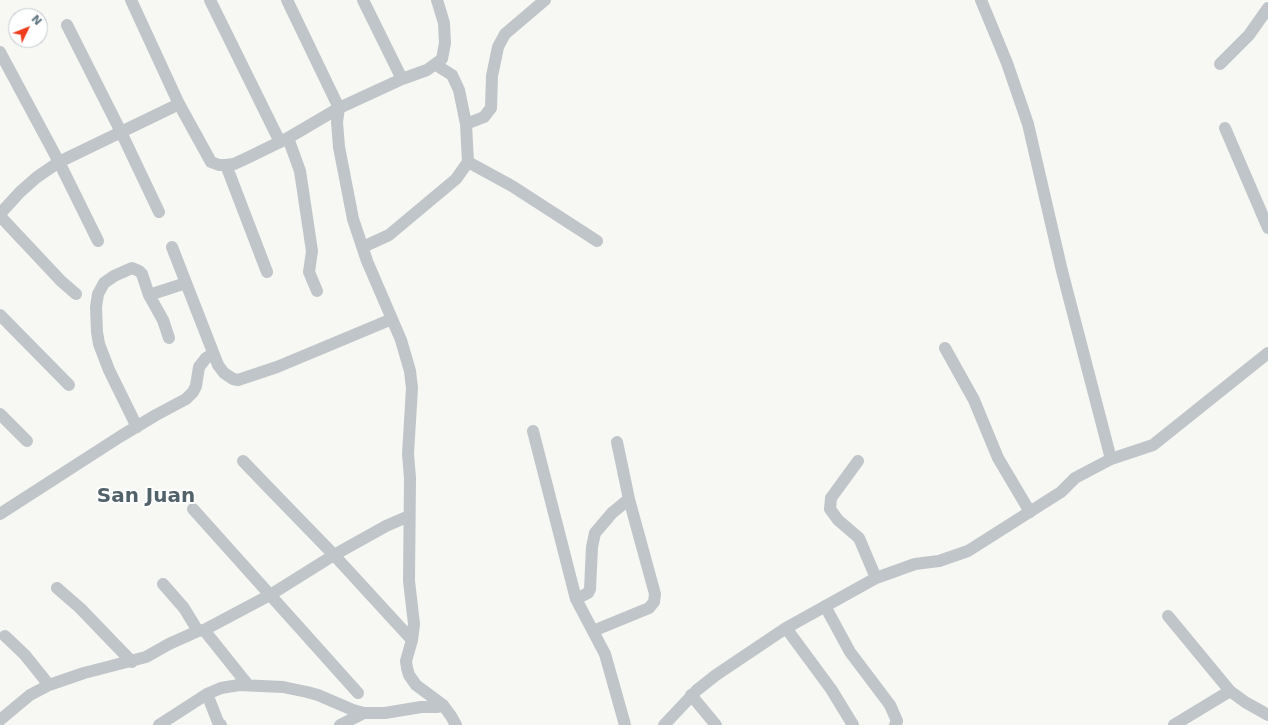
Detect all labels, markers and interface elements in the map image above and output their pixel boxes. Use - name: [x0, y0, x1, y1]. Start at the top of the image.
- north arrow: [8, 8, 48, 48]
- text: N: [29, 12, 44, 28]
- district label: San Juan: [97, 485, 195, 509]

